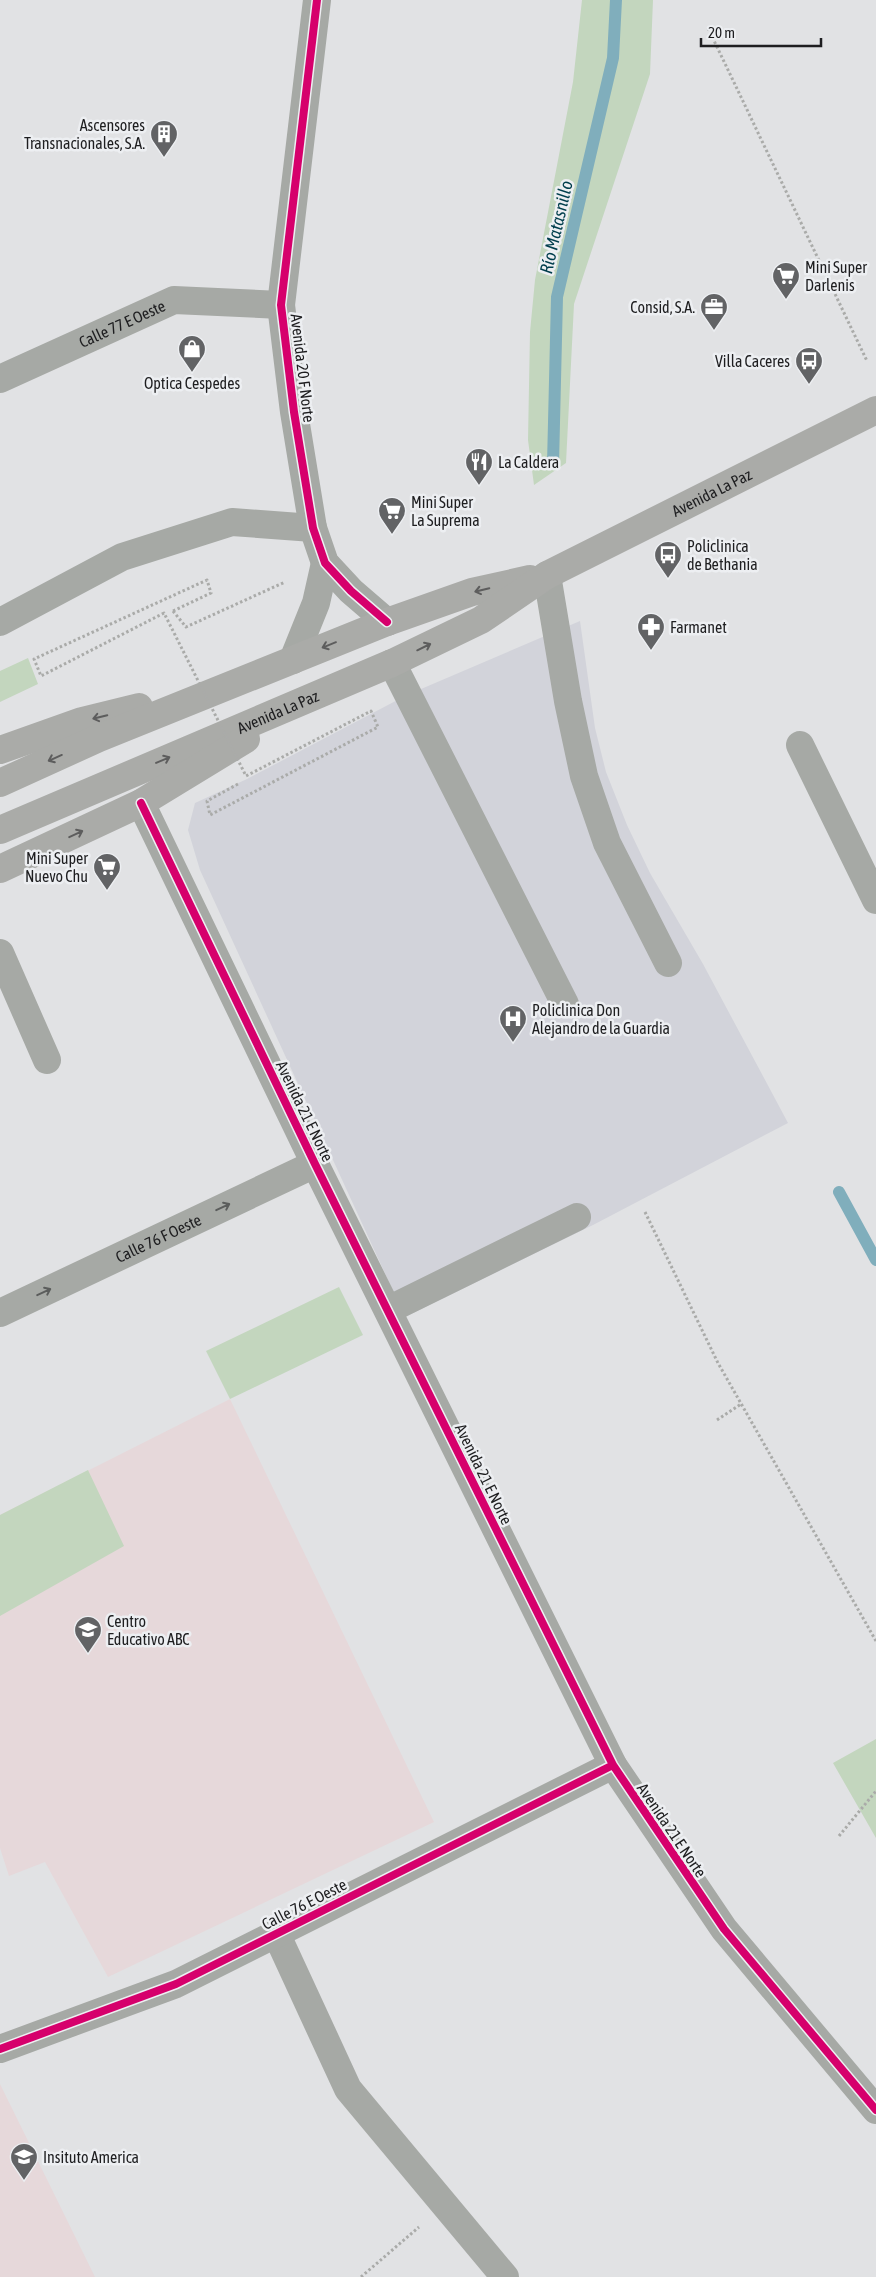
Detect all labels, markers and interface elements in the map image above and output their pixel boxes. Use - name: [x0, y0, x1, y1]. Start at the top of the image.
- scale bar: [701, 15, 821, 47]
- text: 20 m: [708, 24, 735, 41]
- place label: Ascensores Transnacionales, S.A.: [24, 116, 145, 152]
- building icon: Ascensores Transnacionales, S.A.: [149, 119, 179, 158]
- water label: Río Matasnillo: [535, 178, 577, 276]
- place label: Mini Super Darlenis: [805, 258, 867, 294]
- supermarket icon: Mini Super Darlenis: [771, 261, 801, 300]
- office icon: Consid, S.A.: [699, 292, 729, 331]
- street label: Calle 77 E Oeste: [76, 296, 168, 351]
- place label: Consid, S.A.: [630, 298, 695, 316]
- street label: Avenida 20 F Norte: [287, 313, 319, 423]
- shop icon: Optica Cespedes: [177, 334, 207, 373]
- bus stop icon: Villa Caceres: [794, 346, 824, 385]
- place label: Villa Caceres: [715, 352, 790, 370]
- place label: Optica Cespedes: [144, 374, 240, 393]
- restaurant icon: La Caldera: [464, 447, 494, 486]
- place label: La Caldera: [498, 453, 559, 471]
- street label: Avenida La Paz: [669, 465, 755, 520]
- place label: Mini Super La Suprema: [411, 493, 480, 530]
- supermarket icon: Mini Super La Suprema: [377, 496, 407, 535]
- place label: Policlinica de Bethania: [687, 537, 758, 573]
- bus stop icon: Policlinica de Bethania: [653, 540, 683, 579]
- one-way arrow: [474, 586, 490, 595]
- pharmacy icon: Farmanet: [636, 612, 666, 651]
- place label: Farmanet: [670, 618, 727, 636]
- one-way arrow: [322, 642, 337, 651]
- one-way arrow: [417, 642, 432, 652]
- street label: Avenida La Paz: [234, 686, 322, 737]
- one-way arrow: [93, 713, 109, 722]
- one-way arrow: [48, 754, 63, 764]
- one-way arrow: [155, 754, 170, 763]
- one-way arrow: [68, 829, 83, 838]
- place label: Mini Super Nuevo Chu: [25, 849, 88, 885]
- supermarket icon: Mini Super Nuevo Chu: [92, 852, 122, 891]
- place label: Policlinica Don Alejandro de la Guardia: [532, 1001, 670, 1038]
- hospital icon: Policlinica Don Alejandro de la Guardia: [498, 1004, 528, 1043]
- street label: Avenida 21 E Norte: [273, 1058, 337, 1164]
- one-way arrow: [215, 1202, 230, 1212]
- street label: Calle 76 F Oeste: [113, 1210, 204, 1266]
- one-way arrow: [36, 1287, 51, 1296]
- street label: Avenida 21 E Norte: [452, 1421, 516, 1527]
- place label: Centro Educativo ABC: [107, 1612, 190, 1648]
- school or university icon: Centro Educativo ABC: [73, 1615, 103, 1654]
- street label: Avenida 21 E Norte: [634, 1780, 710, 1880]
- street label: Calle 76 E Oeste: [259, 1875, 349, 1933]
- school or university icon: Insituto America: [9, 2142, 39, 2181]
- place label: Insituto America: [43, 2148, 139, 2166]

